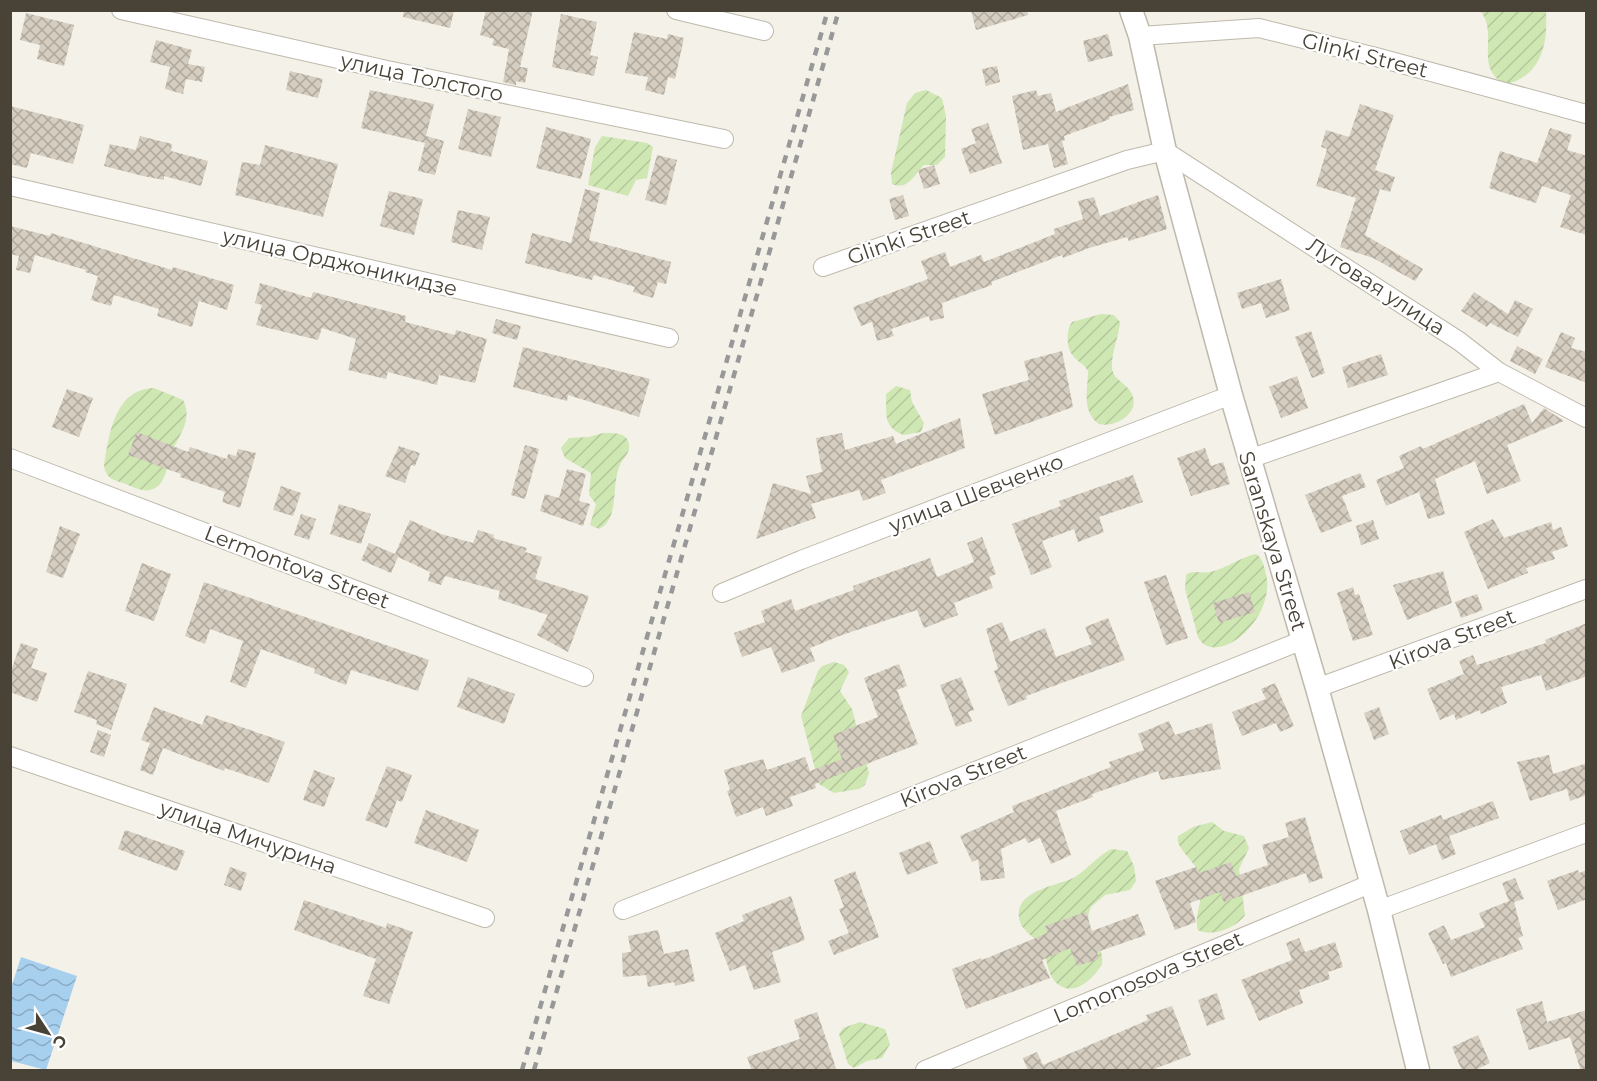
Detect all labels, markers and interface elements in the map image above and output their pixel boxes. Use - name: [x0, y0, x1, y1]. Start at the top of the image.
- street label: Glinki Street: [1299, 27, 1431, 83]
- street label: улица Толстого: [337, 47, 506, 106]
- street label: Glinki Street: [844, 204, 974, 270]
- street label: улица Орджоникидзе: [219, 223, 460, 301]
- street label: Луговая улица: [1302, 232, 1450, 340]
- street label: улица Шевченко: [884, 448, 1067, 538]
- street label: Saranskaya Street: [1234, 448, 1312, 634]
- street label: Lermontova Street: [201, 520, 393, 614]
- street label: Kirova Street: [1385, 603, 1519, 675]
- street label: Kirova Street: [896, 739, 1030, 813]
- street label: улица Мичурина: [155, 795, 340, 879]
- street label: Lomonosova Street: [1049, 926, 1247, 1028]
- north arrow: [18, 1003, 78, 1063]
- text: С: [48, 1031, 71, 1052]

